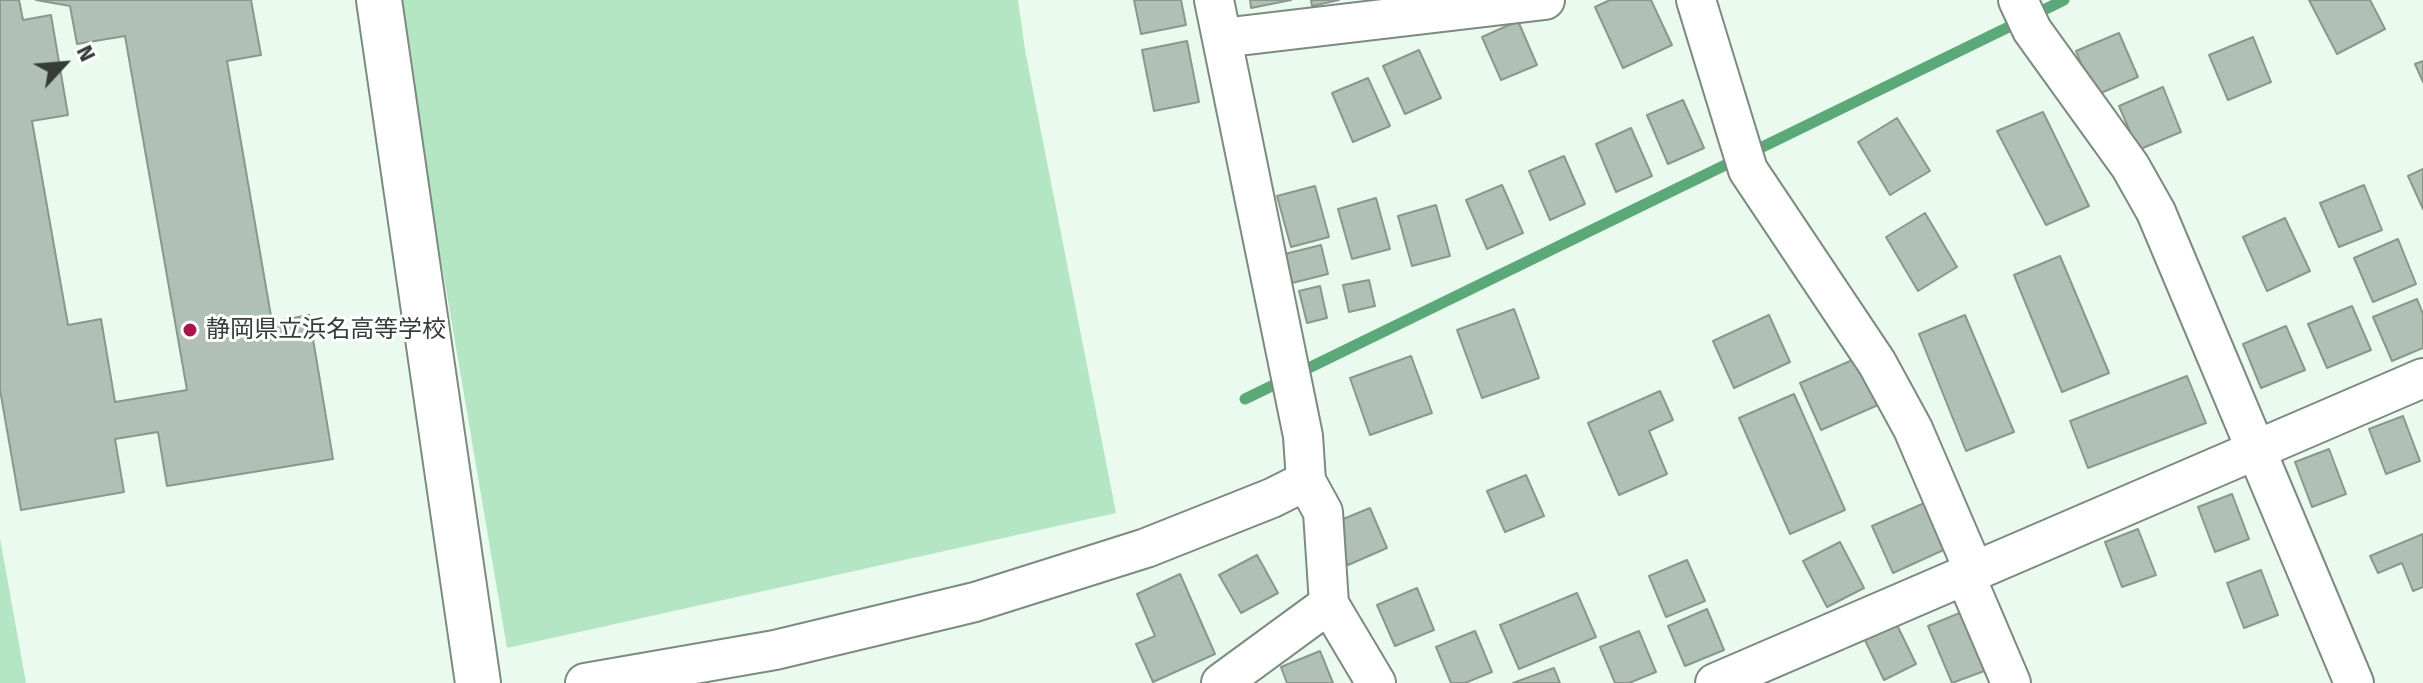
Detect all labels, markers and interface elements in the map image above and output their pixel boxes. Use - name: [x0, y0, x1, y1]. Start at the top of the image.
- north arrow: [24, 24, 104, 104]
- text: N: [71, 41, 101, 66]
- place label: 静岡県立浜名高等学校: [206, 316, 446, 344]
- marker: 静岡県立浜名高等学校: [181, 321, 199, 339]

